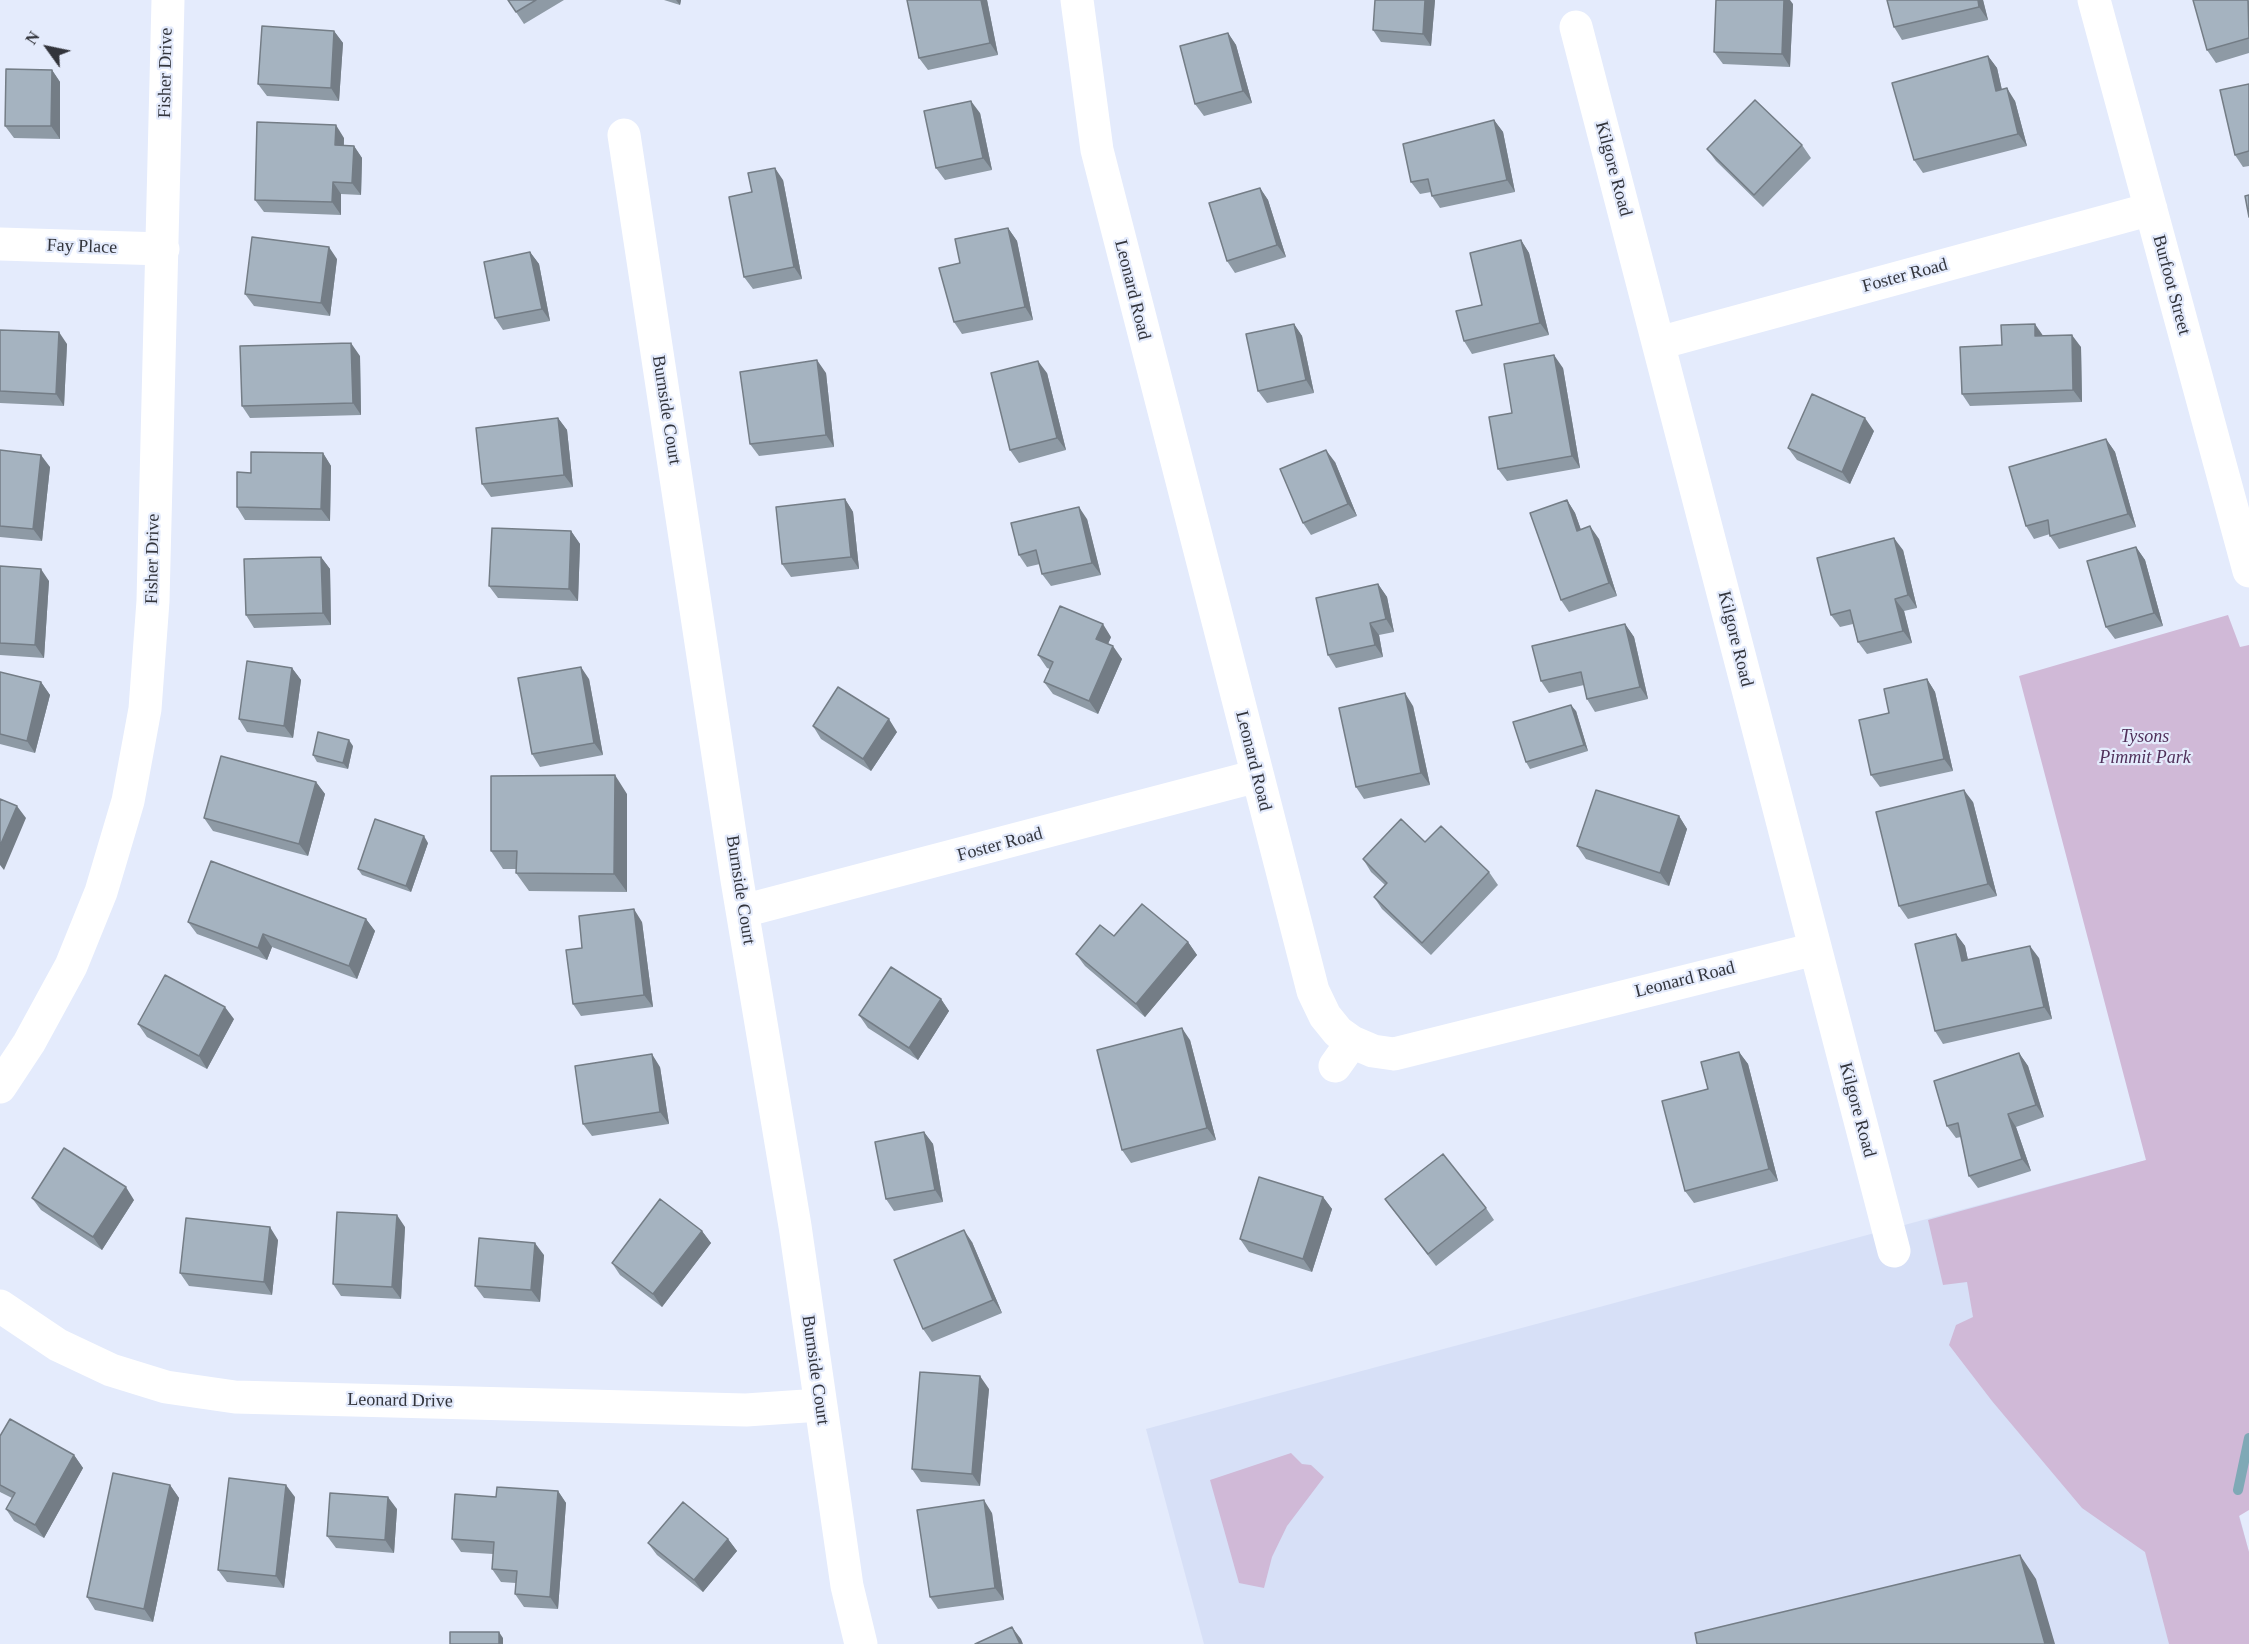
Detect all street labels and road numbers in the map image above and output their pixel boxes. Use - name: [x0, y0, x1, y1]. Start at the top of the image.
- street label: Fisher Drive: [154, 28, 178, 118]
- street label: Kilgore Road: [1590, 119, 1636, 219]
- street label: Burfoot Street: [2147, 233, 2195, 337]
- street label: Fay Place: [46, 235, 118, 259]
- street label: Leonard Road: [1109, 238, 1155, 342]
- street label: Foster Road: [1860, 254, 1950, 298]
- street label: Burnside Court: [647, 354, 685, 466]
- street label: Fisher Drive: [141, 514, 165, 604]
- street label: Kilgore Road: [1713, 589, 1757, 689]
- street label: Leonard Road: [1230, 709, 1276, 813]
- street label: Foster Road: [955, 823, 1045, 867]
- street label: Burnside Court: [721, 834, 759, 946]
- street label: Leonard Road: [1633, 957, 1737, 1003]
- street label: Kilgore Road: [1834, 1060, 1880, 1160]
- street label: Burnside Court: [797, 1314, 833, 1426]
- street label: Leonard Drive: [347, 1389, 453, 1413]

